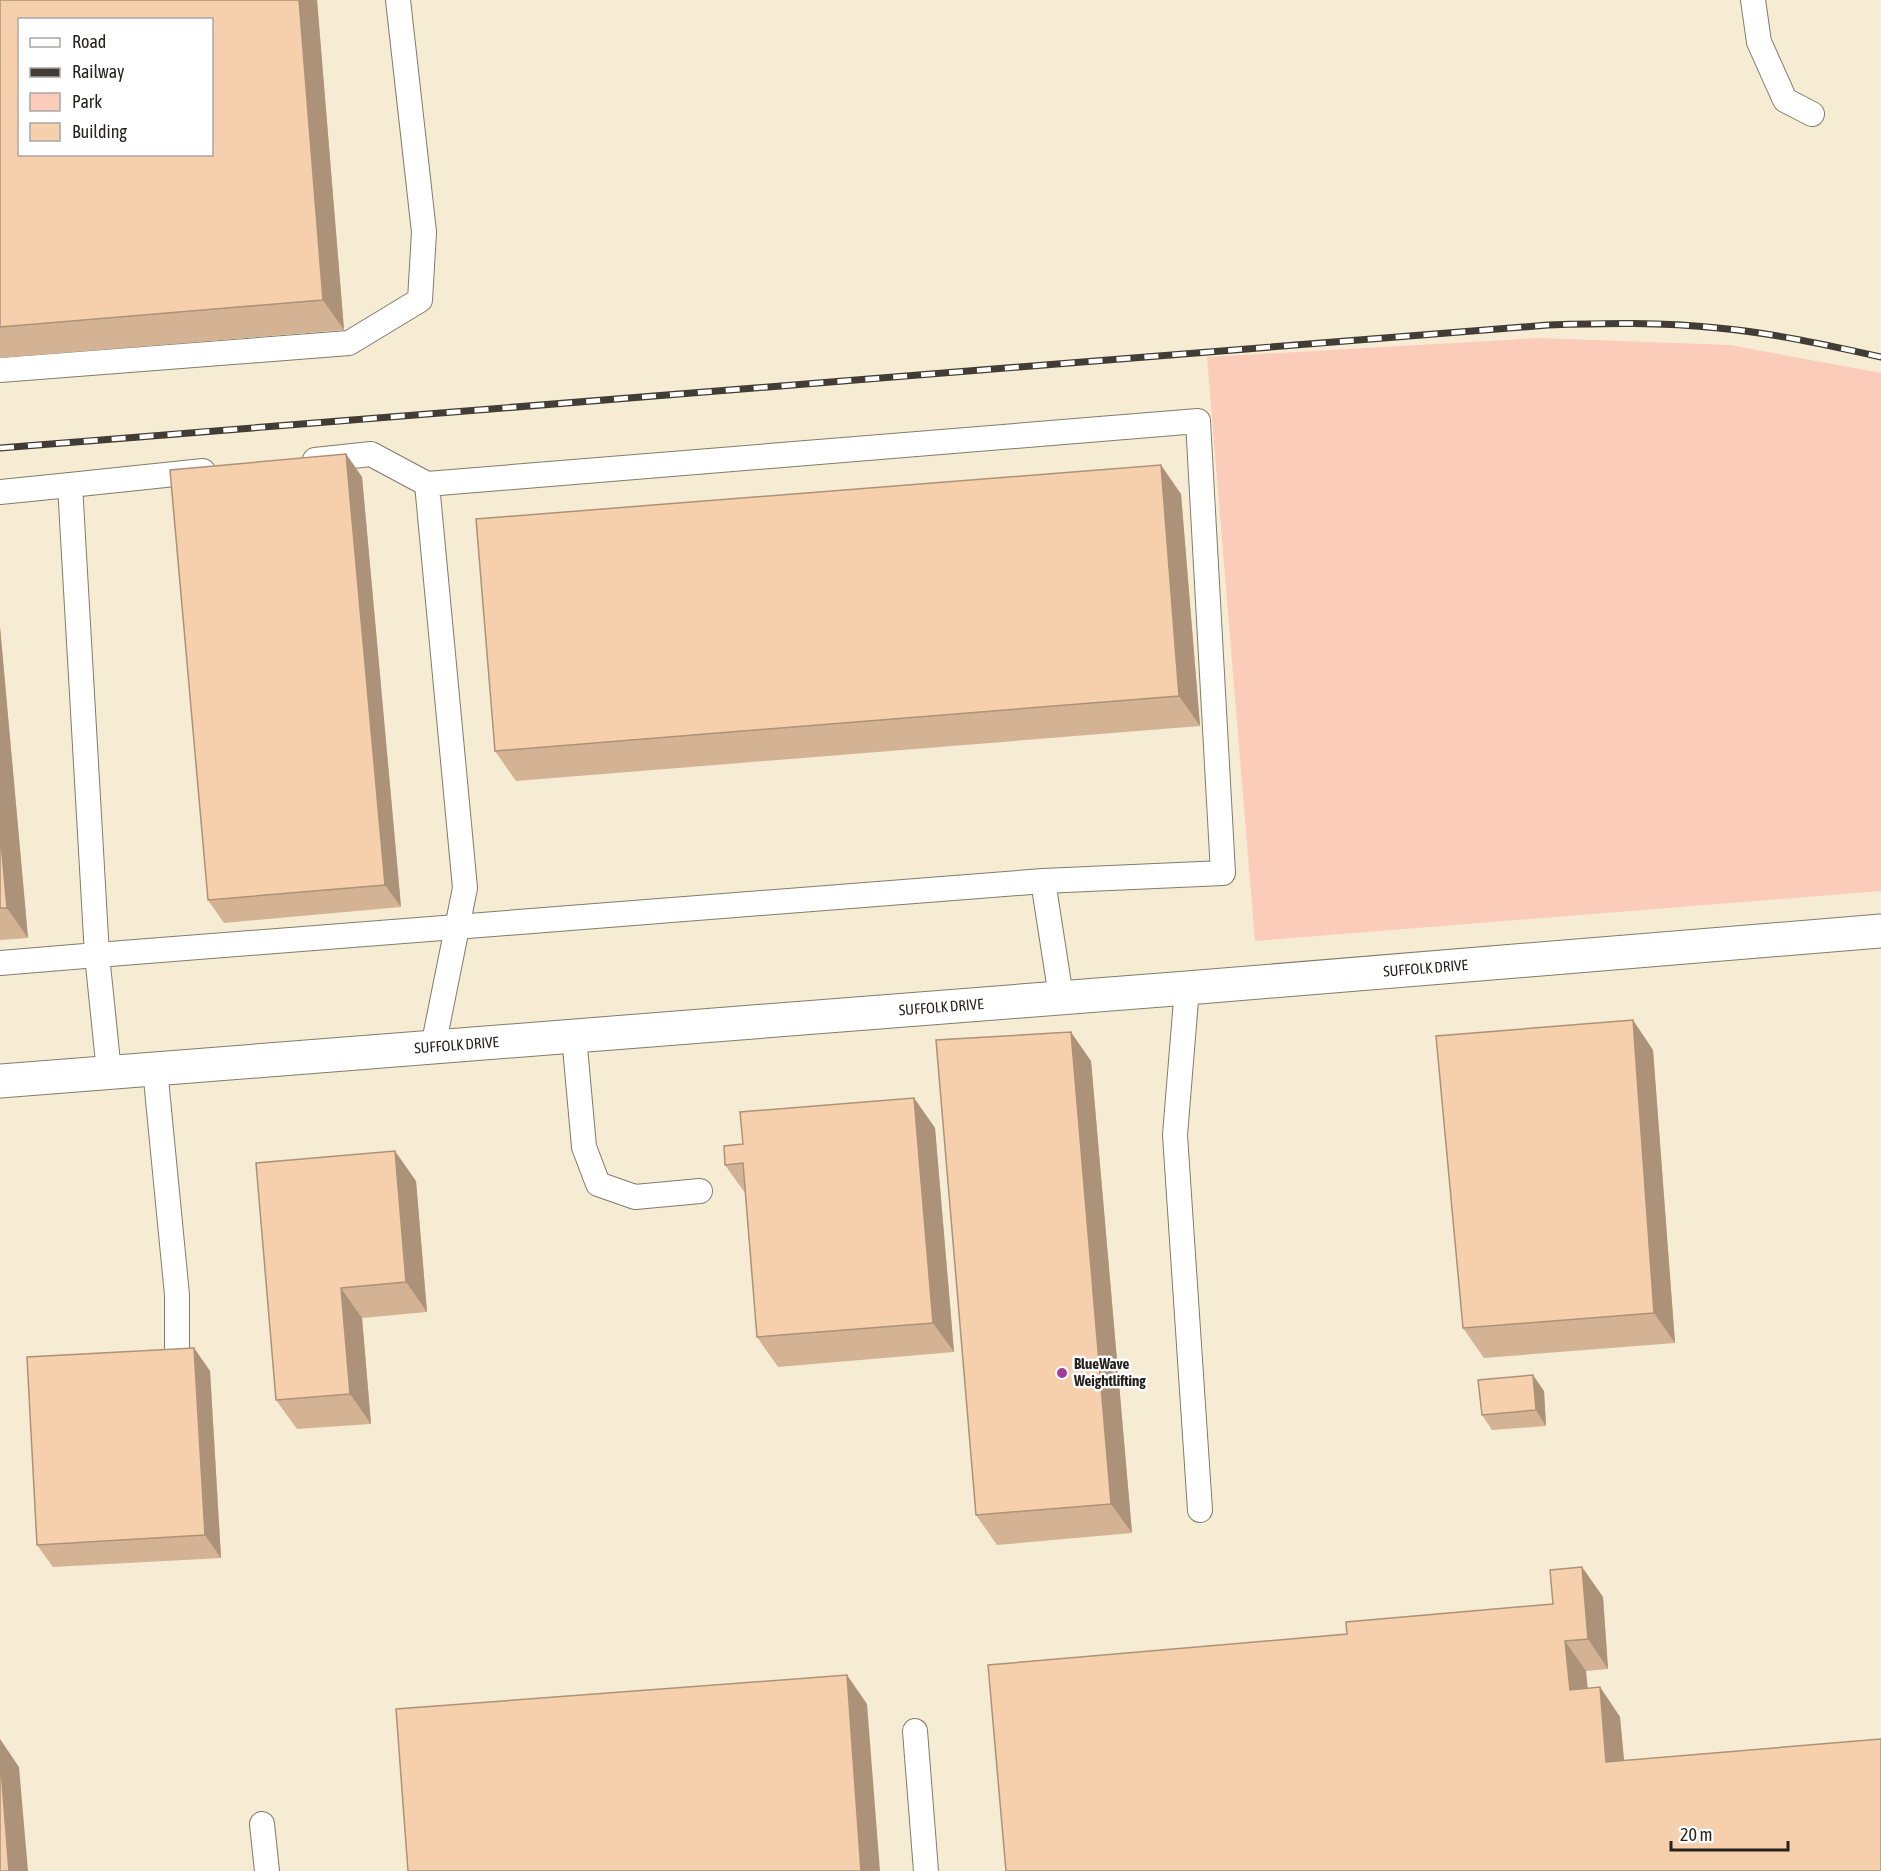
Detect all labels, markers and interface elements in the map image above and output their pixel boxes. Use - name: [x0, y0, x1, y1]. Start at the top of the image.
- legend: [18, 18, 213, 156]
- text: Road: [72, 31, 106, 52]
- text: Railway: [72, 61, 124, 82]
- text: Park: [72, 91, 102, 112]
- text: Building: [72, 121, 127, 142]
- street label: SUFFOLK DRIVE: [1383, 956, 1469, 980]
- street label: SUFFOLK DRIVE: [898, 995, 985, 1019]
- street label: SUFFOLK DRIVE: [414, 1033, 500, 1057]
- place label: BlueWave Weightlifting: [1073, 1355, 1146, 1389]
- marker: BlueWave Weightlifting: [1055, 1366, 1069, 1380]
- scale bar: [1671, 1814, 1788, 1852]
- text: 20 m: [1680, 1824, 1712, 1845]

